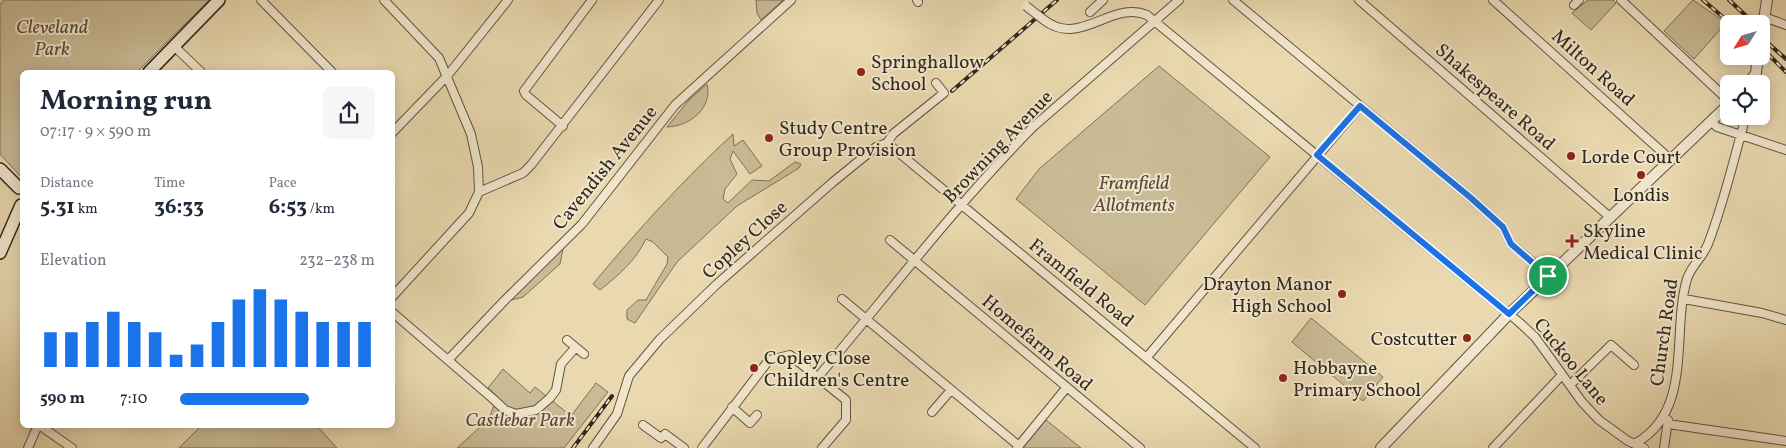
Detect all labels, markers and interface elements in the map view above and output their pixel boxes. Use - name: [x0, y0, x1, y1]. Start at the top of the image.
- park label: Cleveland Park: [16, 15, 88, 63]
- north arrow: [1720, 15, 1770, 65]
- map controls: [1720, 15, 1770, 125]
- street label: Milton Road: [1545, 24, 1640, 113]
- street label: Shakespeare Road: [1429, 38, 1560, 157]
- place label: Springhallow School: [871, 50, 984, 98]
- marker: Springhallow School: [855, 66, 867, 78]
- button: locate: [1720, 75, 1770, 125]
- text: Morning run: [40, 82, 212, 121]
- street label: Browning Avenue: [938, 85, 1059, 210]
- button: share: [323, 87, 375, 139]
- street label: Cavendish Avenue: [547, 100, 664, 236]
- place label: Study Centre Group Provision: [779, 116, 916, 164]
- text: 07:17 · 9 × 590 m: [40, 121, 151, 143]
- marker: Study Centre Group Provision: [763, 132, 775, 144]
- place label: Lorde Court: [1581, 145, 1681, 171]
- marker: Lorde Court: [1565, 150, 1577, 162]
- marker: Londis: [1635, 169, 1647, 181]
- park label: Framfield Allotments: [1092, 171, 1175, 219]
- text: Distance: [40, 174, 94, 193]
- text: Time: [154, 174, 185, 193]
- text: Pace: [269, 174, 297, 193]
- place label: Londis: [1613, 183, 1669, 209]
- text: 5.31: [40, 193, 75, 222]
- text: 36:33: [154, 193, 204, 222]
- text: 6:53: [269, 193, 307, 222]
- street label: Copley Close: [697, 195, 794, 286]
- text: km: [75, 200, 98, 219]
- text: /km: [307, 200, 335, 219]
- place label: Skyline Medical Clinic: [1583, 219, 1703, 267]
- street label: Framfield Road: [1023, 233, 1139, 334]
- marker: Skyline Medical Clinic: [1565, 234, 1579, 248]
- text: Elevation: [40, 250, 107, 272]
- text: 232–238 m: [299, 250, 375, 272]
- pin: [1527, 255, 1569, 297]
- icon: arrive: [1534, 262, 1562, 290]
- place label: Drayton Manor High School: [1203, 272, 1332, 320]
- street label: Church Road: [1645, 277, 1685, 388]
- marker: Drayton Manor High School: [1336, 288, 1348, 300]
- street label: Homefarm Road: [976, 289, 1098, 398]
- street label: Cuckoo Lane: [1527, 313, 1614, 412]
- place label: Costcutter: [1371, 327, 1457, 353]
- marker: Costcutter: [1461, 332, 1473, 344]
- place label: Copley Close Children's Centre: [764, 346, 909, 394]
- place label: Hobbayne Primary School: [1293, 356, 1421, 404]
- marker: Copley Close Children's Centre: [748, 362, 760, 374]
- marker: Hobbayne Primary School: [1277, 372, 1289, 384]
- text: 590 m: [40, 388, 85, 410]
- text: 7:10: [120, 388, 147, 410]
- park label: Castlebar Park: [465, 408, 575, 434]

